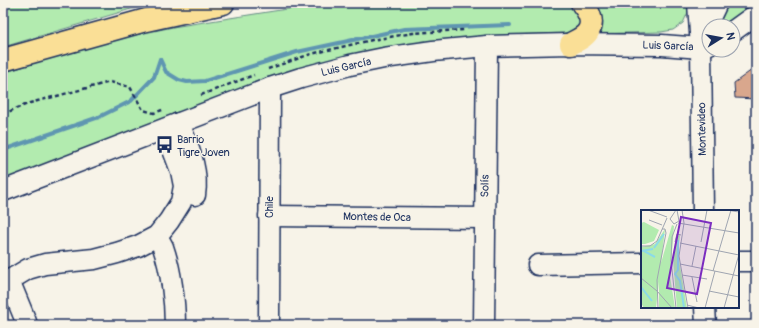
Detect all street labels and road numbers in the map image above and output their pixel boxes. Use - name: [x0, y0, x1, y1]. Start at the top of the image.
- street label: Luis García: [642, 39, 694, 53]
- street label: Luis García: [320, 55, 372, 79]
- street label: Montevideo: [695, 102, 709, 156]
- street label: Solís: [478, 174, 492, 198]
- street label: Chile: [263, 195, 276, 218]
- street label: Montes de Oca: [343, 210, 411, 224]

